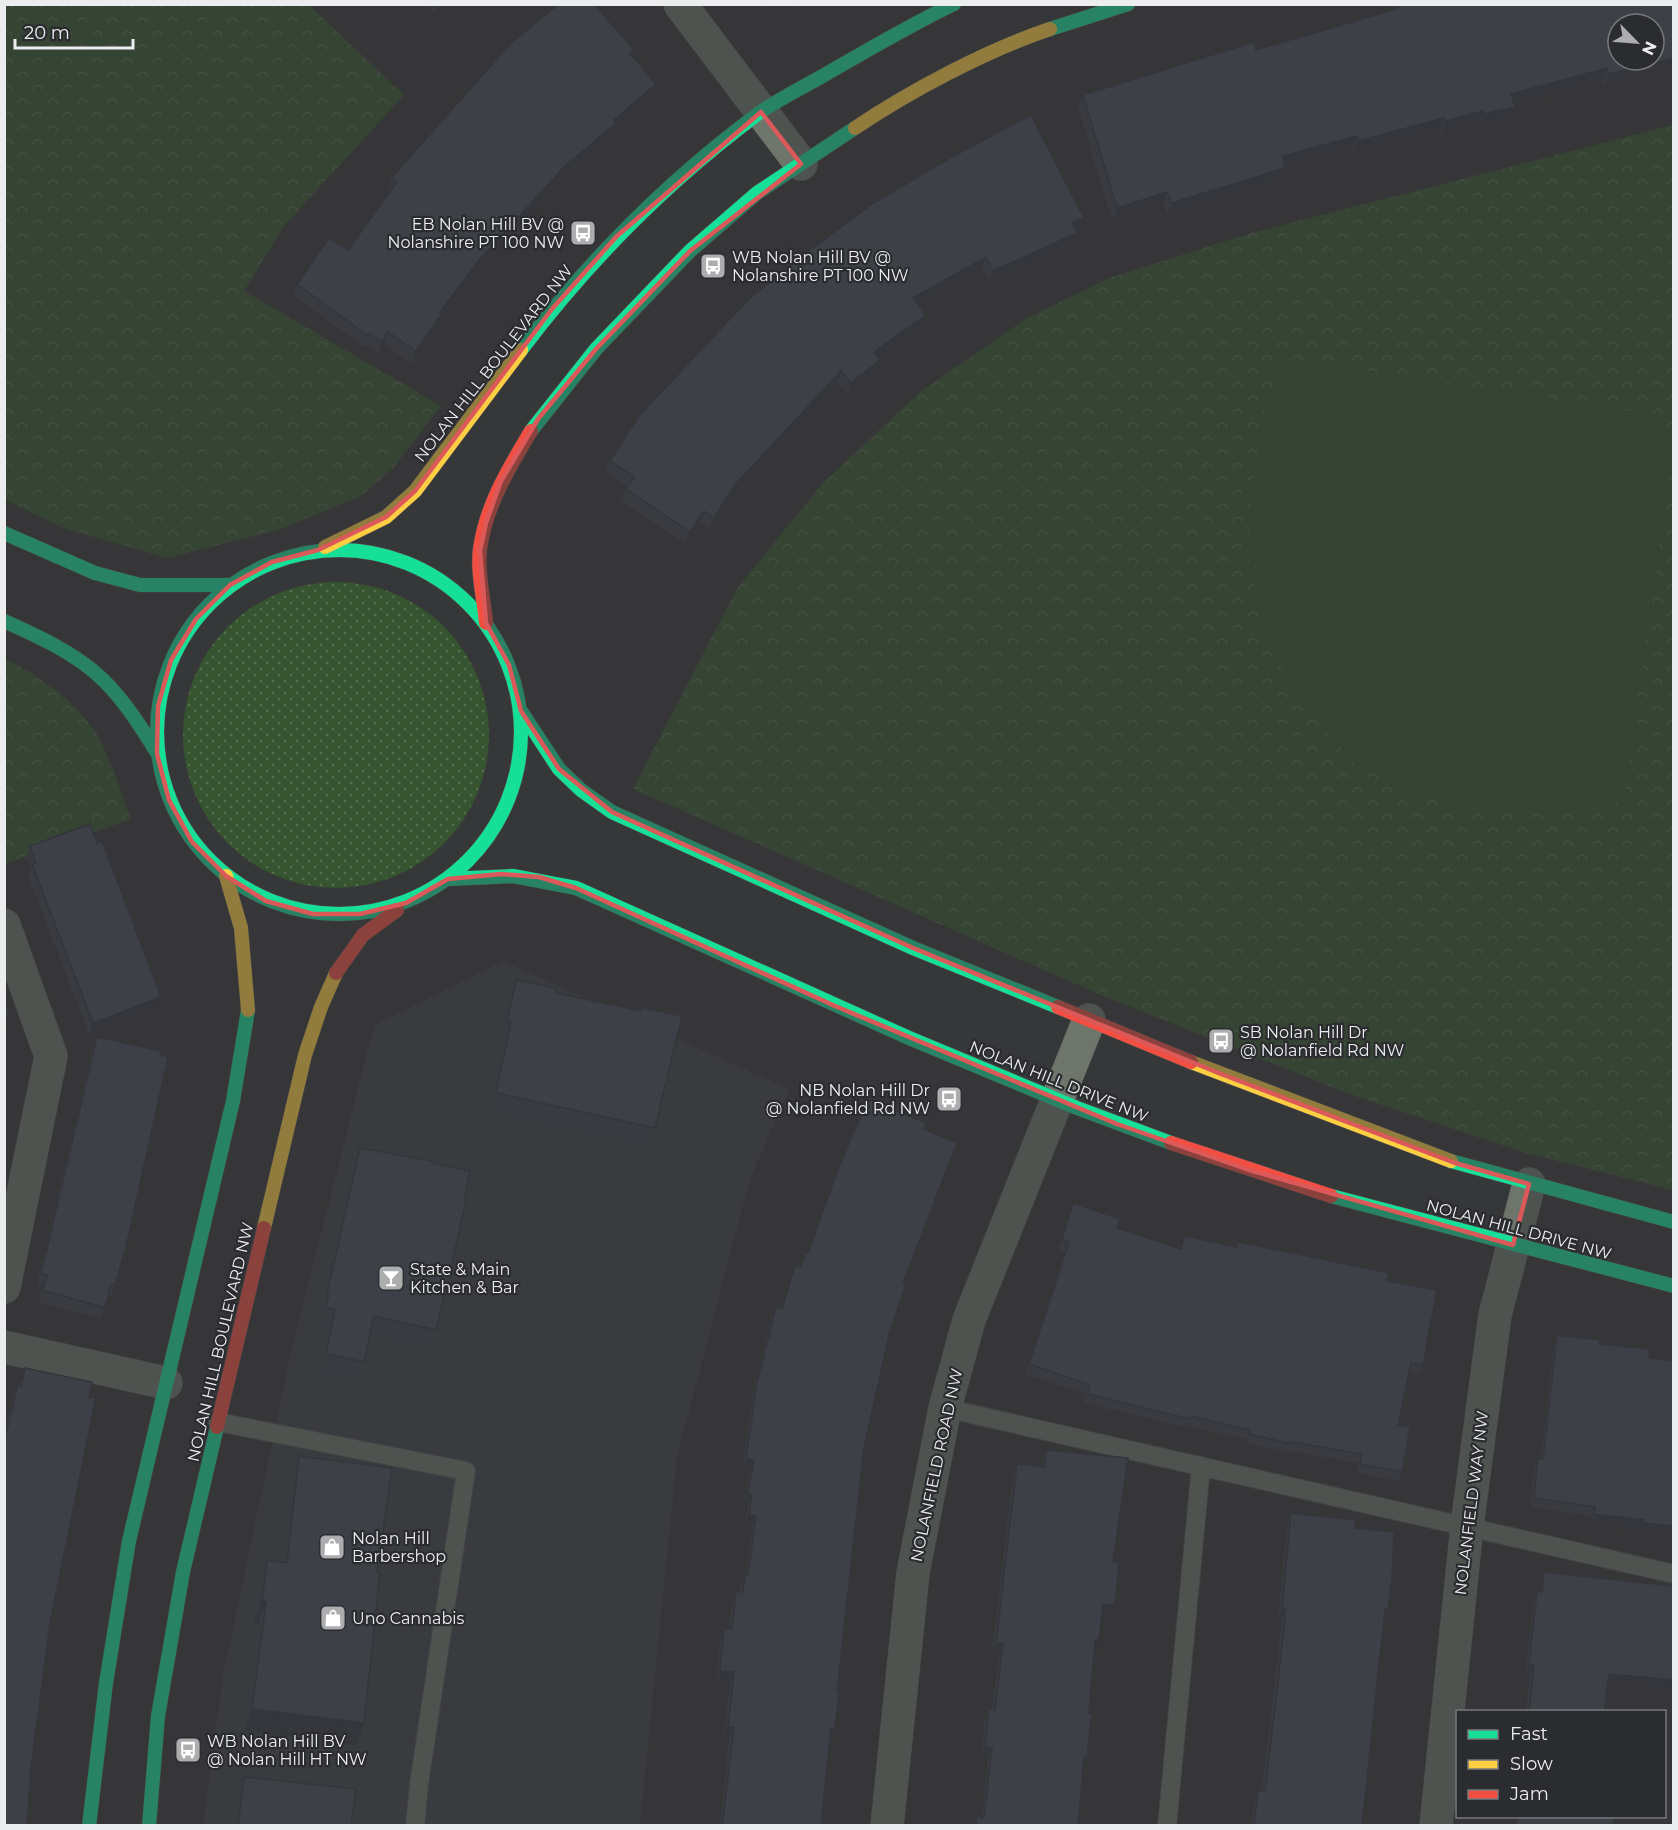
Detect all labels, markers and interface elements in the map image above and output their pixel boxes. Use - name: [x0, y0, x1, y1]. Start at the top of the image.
- scale bar: [15, 12, 134, 50]
- north arrow: [1606, 12, 1666, 72]
- text: 20 m: [24, 22, 70, 44]
- text: N: [1638, 38, 1660, 58]
- place label: EB Nolan Hill BV @ Nolanshire PT 100 NW: [387, 215, 564, 252]
- bus stop icon: EB Nolan Hill BV @ Nolanshire PT 100 NW: [568, 218, 598, 248]
- place label: WB Nolan Hill BV @ Nolanshire PT 100 NW: [732, 248, 909, 285]
- bus stop icon: WB Nolan Hill BV @ Nolanshire PT 100 NW: [698, 251, 728, 281]
- street label: NOLAN HILL BOULEVARD NW: [410, 261, 576, 466]
- place label: SB Nolan Hill Dr @ Nolanfield Rd NW: [1240, 1023, 1404, 1060]
- bus stop icon: SB Nolan Hill Dr @ Nolanfield Rd NW: [1206, 1026, 1236, 1056]
- street label: NOLAN HILL DRIVE NW: [967, 1037, 1151, 1126]
- place label: NB Nolan Hill Dr @ Nolanfield Rd NW: [766, 1081, 930, 1118]
- bus stop icon: NB Nolan Hill Dr @ Nolanfield Rd NW: [934, 1084, 964, 1114]
- street label: NOLAN HILL DRIVE NW: [1424, 1196, 1614, 1263]
- street label: NOLAN HILL BOULEVARD NW: [184, 1220, 257, 1464]
- place label: State & Main Kitchen & Bar: [410, 1260, 519, 1297]
- bar icon: State & Main Kitchen & Bar: [376, 1263, 406, 1293]
- street label: NOLANFIELD ROAD NW: [907, 1367, 966, 1563]
- street label: NOLANFIELD WAY NW: [1451, 1410, 1492, 1596]
- place label: Nolan Hill Barbershop: [352, 1529, 446, 1566]
- shop icon: Nolan Hill Barbershop: [317, 1532, 347, 1562]
- shop icon: Uno Cannabis: [318, 1603, 348, 1633]
- place label: Uno Cannabis: [352, 1609, 465, 1628]
- legend: [1456, 1710, 1666, 1818]
- text: Fast: [1510, 1723, 1548, 1745]
- place label: WB Nolan Hill BV @ Nolan Hill HT NW: [207, 1732, 367, 1769]
- bus stop icon: WB Nolan Hill BV @ Nolan Hill HT NW: [173, 1735, 203, 1765]
- text: Slow: [1510, 1753, 1553, 1775]
- text: Jam: [1509, 1783, 1549, 1805]

